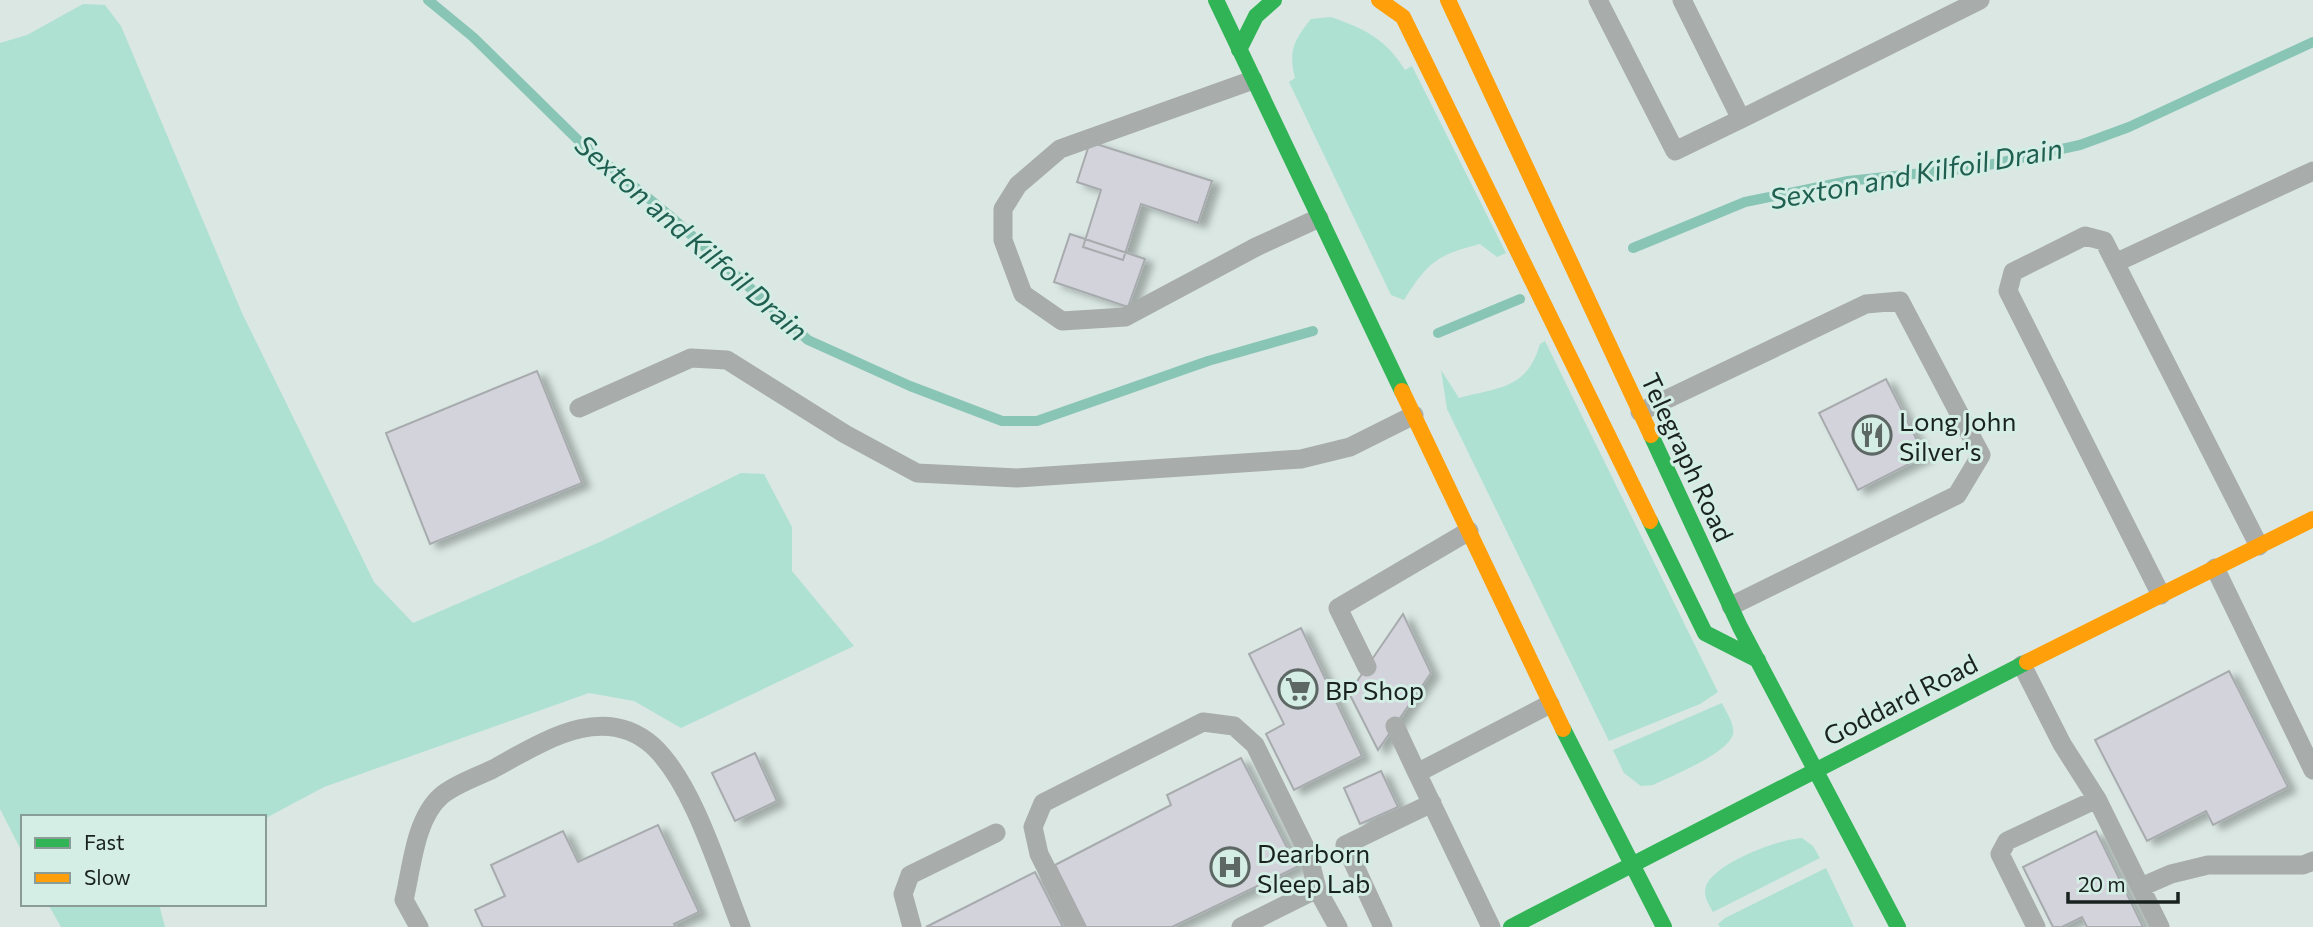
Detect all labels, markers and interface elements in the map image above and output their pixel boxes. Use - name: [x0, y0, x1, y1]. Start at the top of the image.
- water label: Sexton and Kilfoil Drain: [569, 127, 815, 347]
- water label: Sexton and Kilfoil Drain: [1767, 130, 2065, 216]
- street label: Telegraph Road: [1635, 368, 1741, 546]
- place label: Long John Silver's: [1899, 405, 2016, 466]
- restaurant icon: Long John Silver's: [1851, 414, 1893, 456]
- street label: Goddard Road: [1818, 647, 1982, 751]
- supermarket icon: BP Shop: [1277, 668, 1319, 710]
- place label: BP Shop: [1325, 674, 1424, 705]
- legend: [21, 815, 266, 906]
- text: Fast: [84, 829, 125, 854]
- place label: Dearborn Sleep Lab: [1257, 837, 1371, 898]
- hospital icon: Dearborn Sleep Lab: [1209, 846, 1251, 888]
- scale bar: [2068, 860, 2178, 904]
- text: Slow: [84, 864, 131, 889]
- text: 20 m: [2078, 871, 2126, 896]

